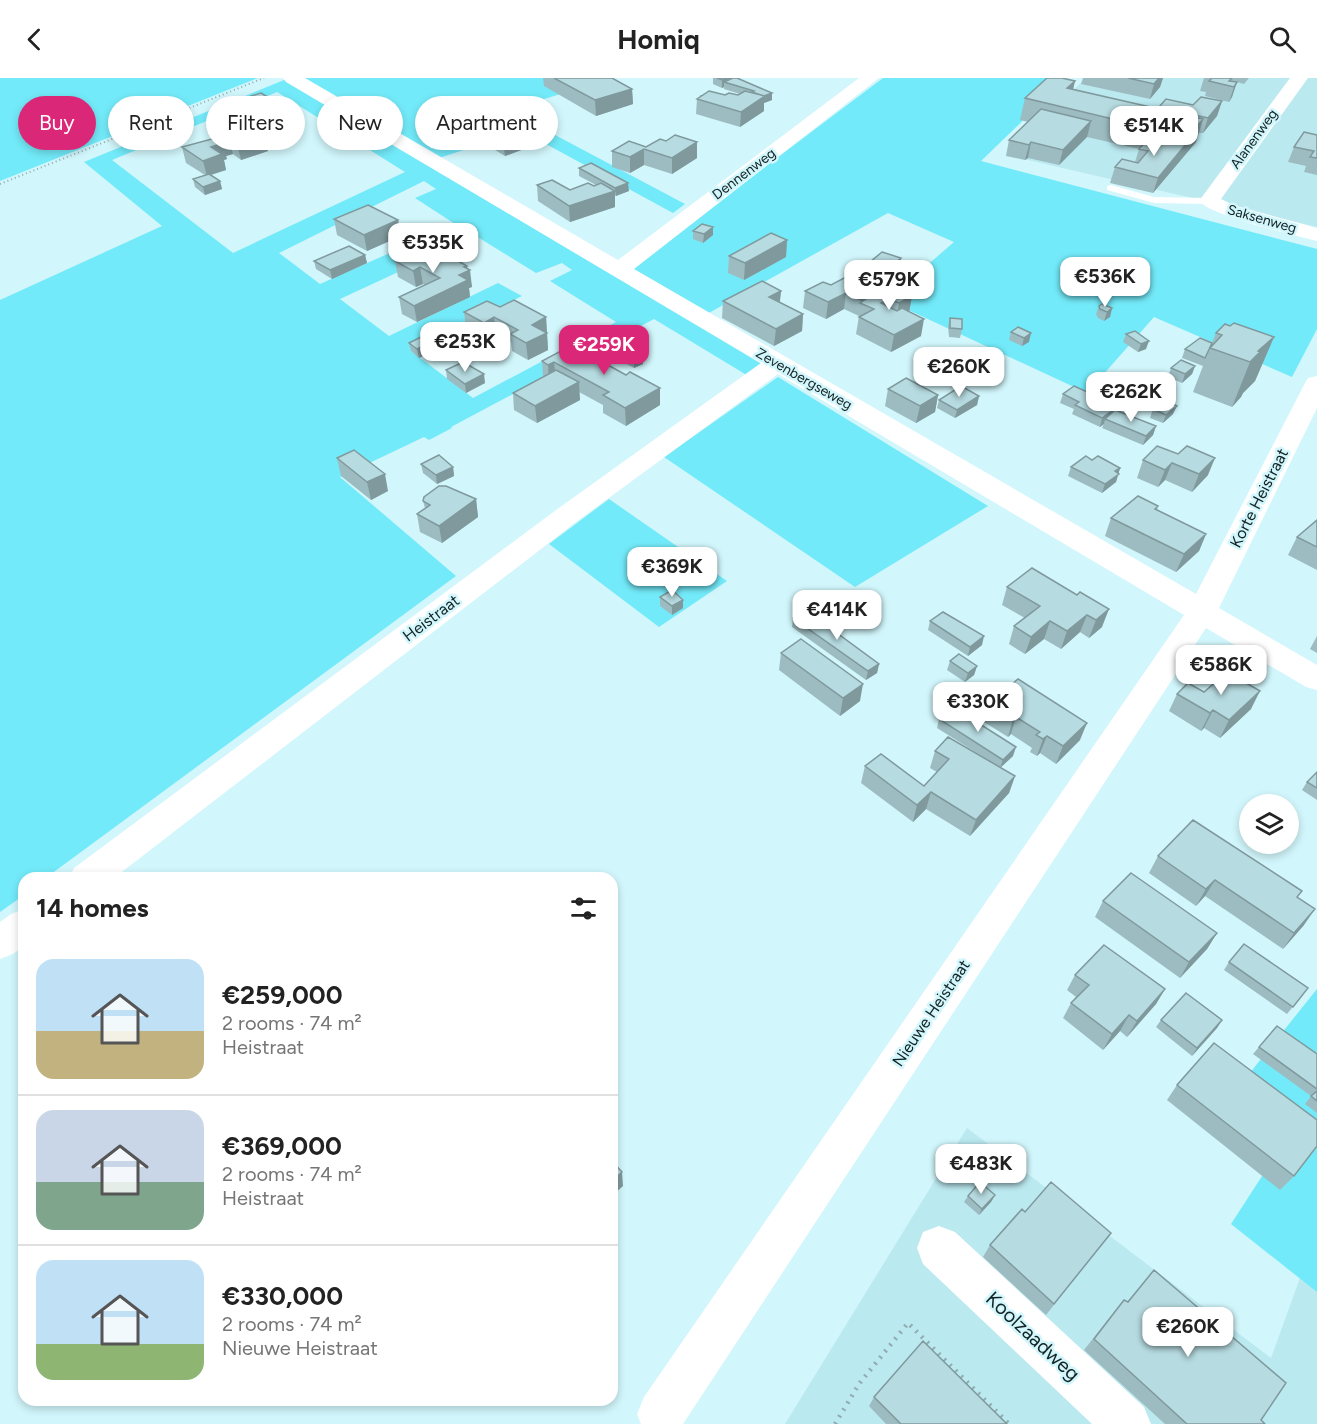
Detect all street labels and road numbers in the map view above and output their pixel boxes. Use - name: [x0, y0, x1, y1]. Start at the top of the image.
- street label: Alanenweg: [1227, 106, 1281, 172]
- street label: Dennenweg: [709, 145, 779, 203]
- street label: Saksenweg: [1225, 201, 1299, 237]
- street label: Zevenbergseweg: [753, 345, 855, 413]
- street label: Korte Heistraat: [1226, 445, 1292, 551]
- street label: Heistraat: [399, 591, 463, 645]
- street label: Nieuwe Heistraat: [888, 956, 974, 1070]
- street label: Koolzaadweg: [981, 1286, 1085, 1386]

